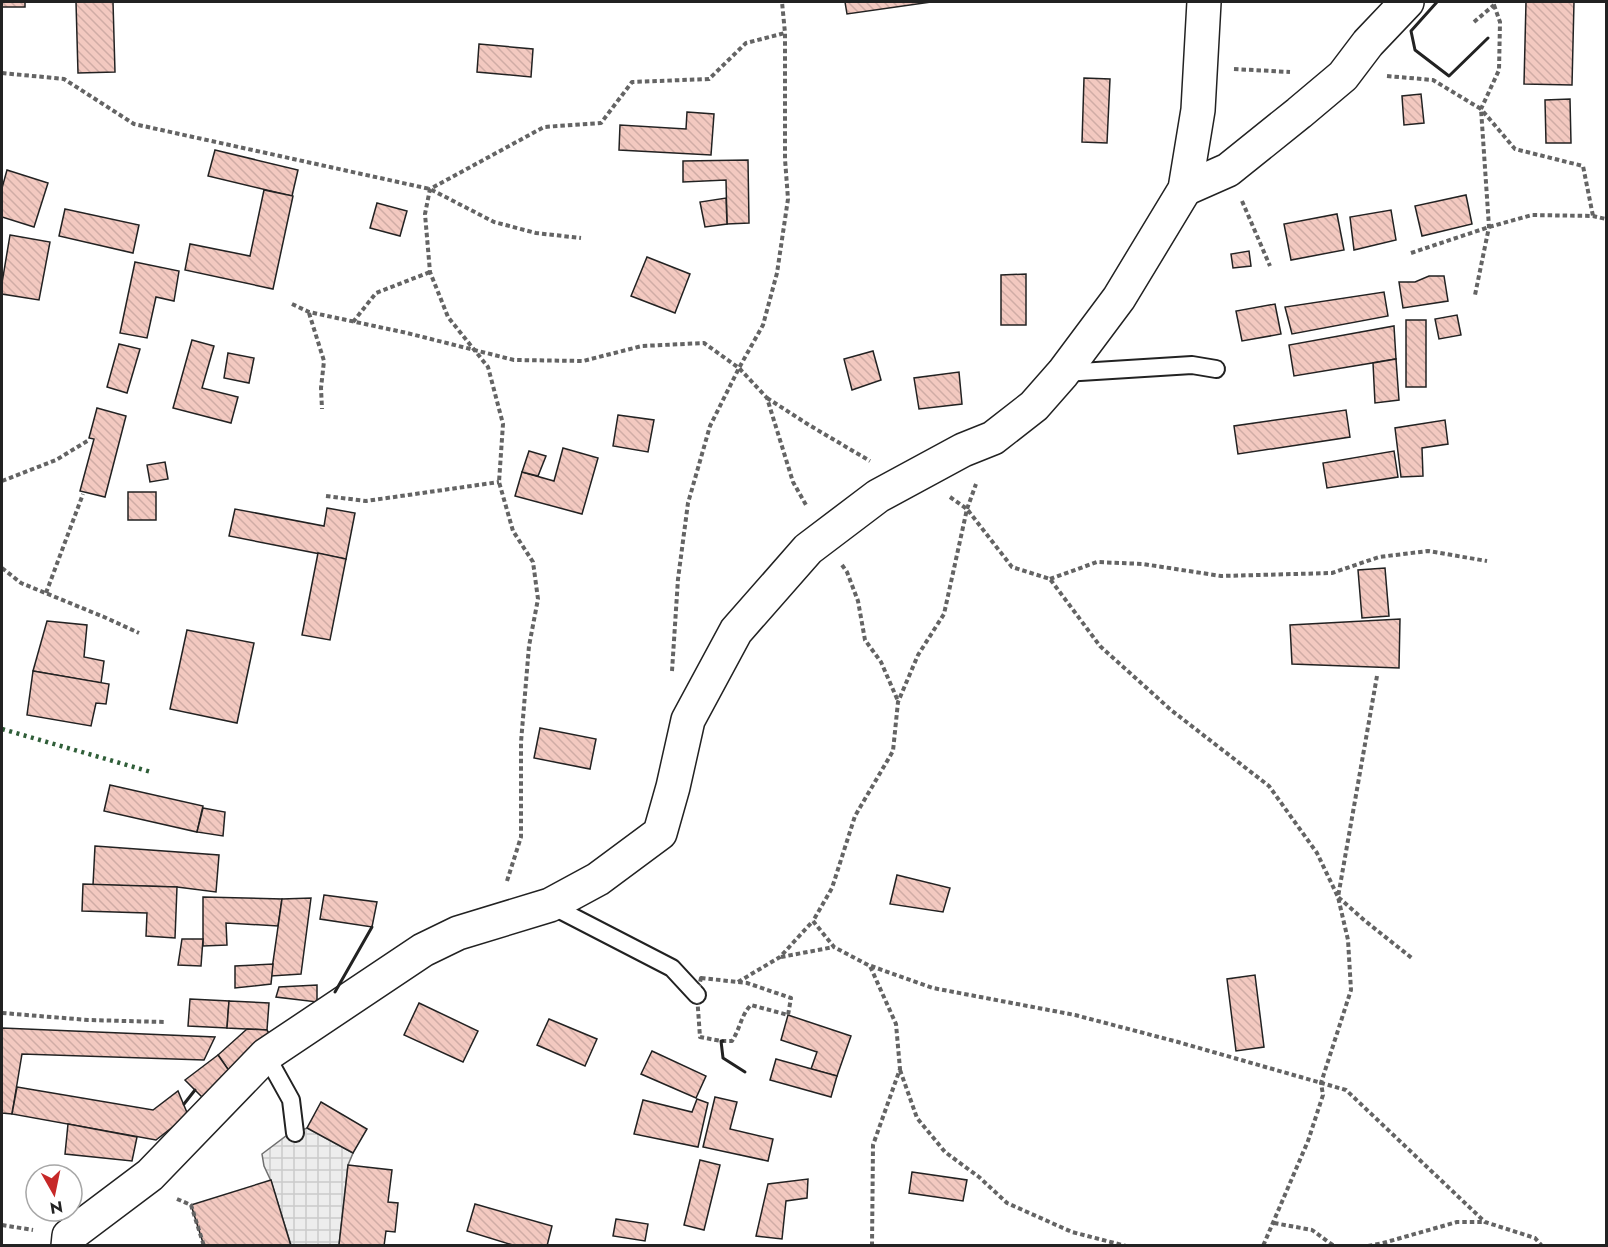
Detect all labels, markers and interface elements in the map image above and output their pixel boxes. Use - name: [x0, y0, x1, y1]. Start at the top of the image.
- north arrow: [24, 1163, 84, 1223]
- text: N: [48, 1195, 64, 1220]

